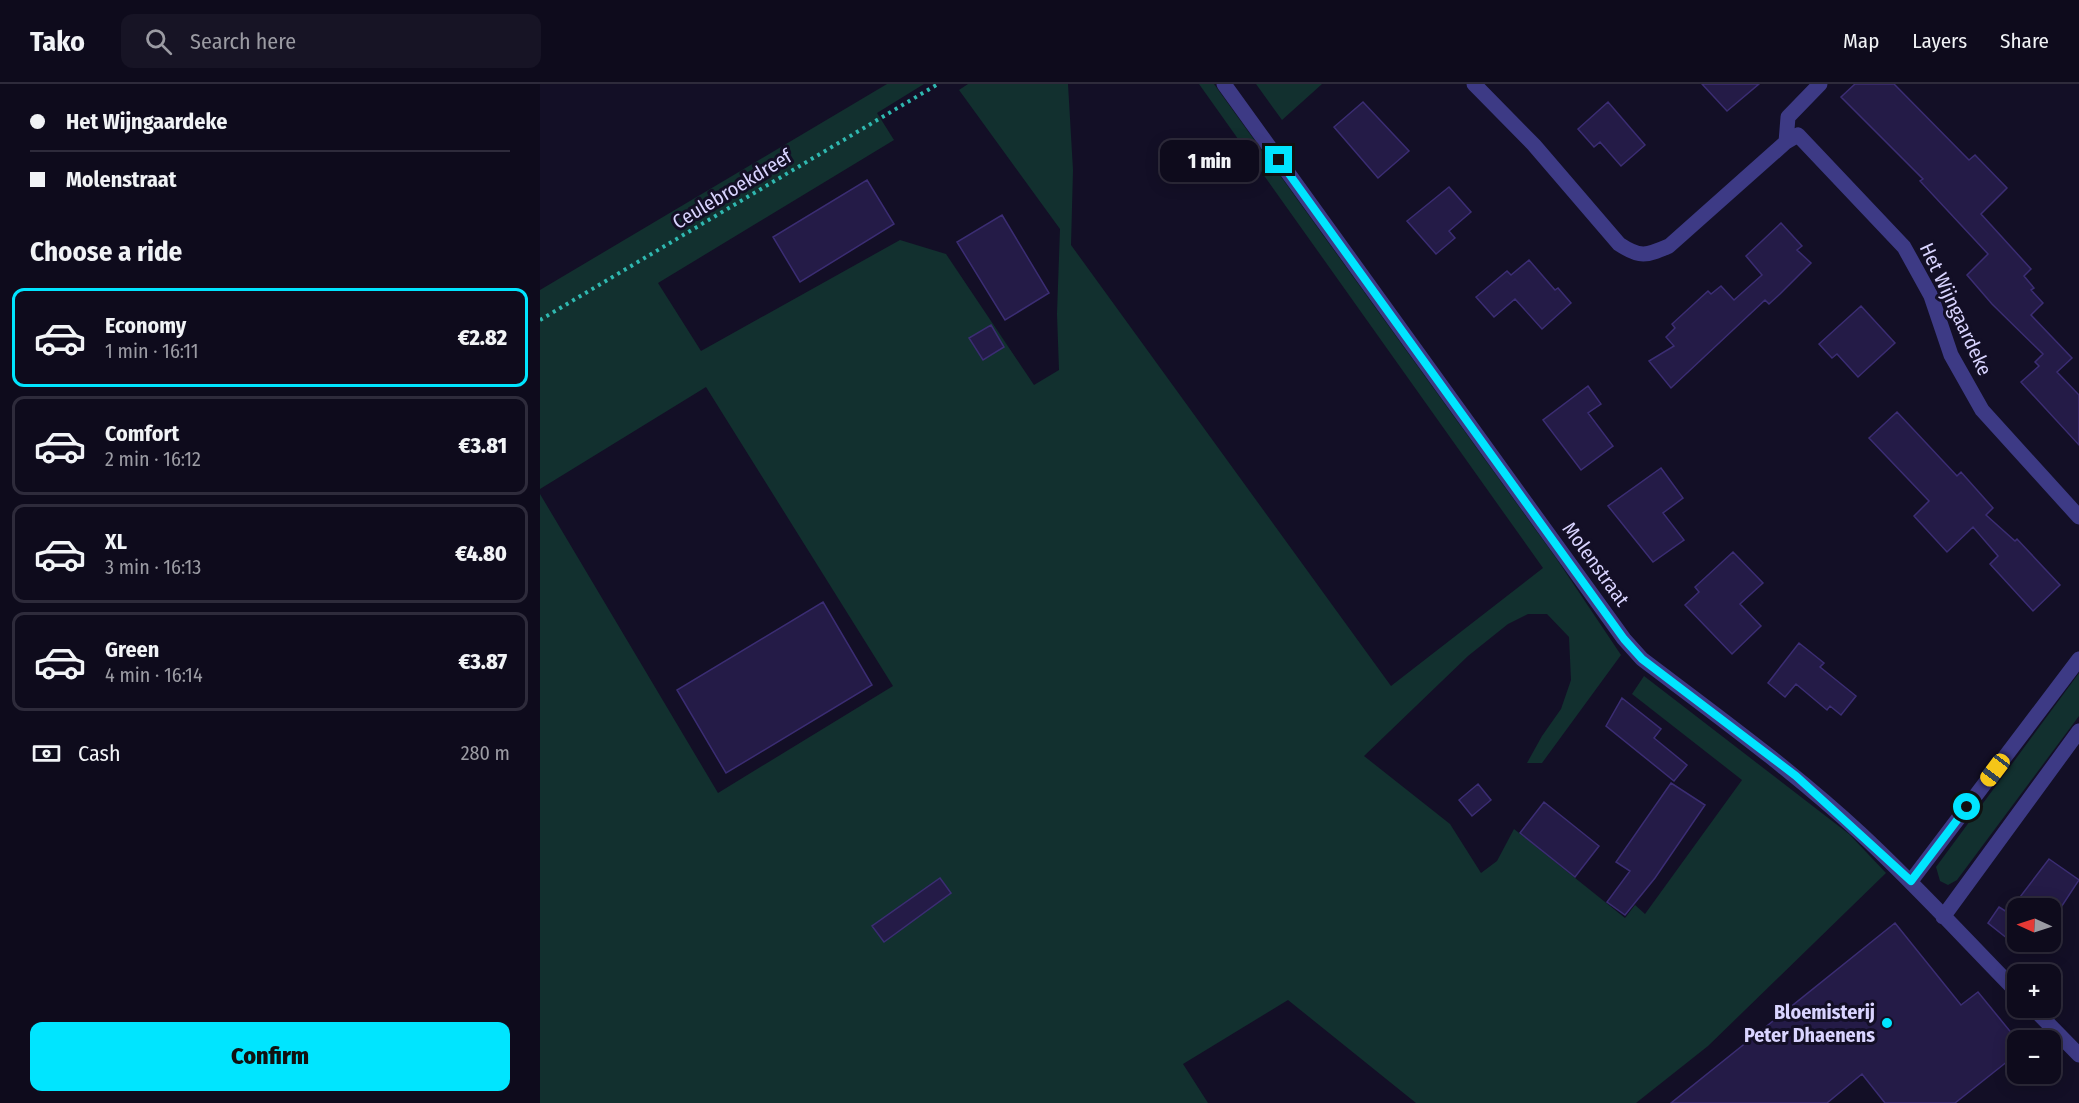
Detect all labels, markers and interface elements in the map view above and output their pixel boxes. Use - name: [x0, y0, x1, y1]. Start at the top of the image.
- search box: [121, 14, 541, 68]
- text: Tako: [30, 25, 85, 58]
- icon: search: [142, 25, 175, 58]
- text: Search here: [190, 28, 296, 55]
- text: Map: [1843, 28, 1879, 54]
- text: Layers: [1912, 28, 1967, 54]
- text: Share: [2000, 28, 2049, 54]
- text: Het Wijngaardeke: [66, 108, 227, 135]
- callout: 1 min: [1159, 139, 1258, 181]
- street label: Ceulebroekdreef: [668, 143, 798, 234]
- route end: [1265, 146, 1292, 173]
- text: 1 min: [1188, 149, 1231, 173]
- text: Molenstraat: [66, 166, 176, 193]
- text: Choose a ride: [30, 236, 182, 268]
- street label: Het Wijngaardeke: [1915, 239, 1997, 379]
- icon: car: [33, 311, 87, 365]
- text: Economy: [105, 312, 186, 339]
- text: €2.82: [458, 324, 507, 351]
- text: 1 min · 16:11: [105, 339, 199, 363]
- icon: car: [33, 419, 87, 473]
- text: Comfort: [105, 420, 179, 447]
- text: €3.81: [459, 432, 507, 459]
- text: 2 min · 16:12: [105, 447, 201, 471]
- street label: Molenstraat: [1558, 517, 1635, 611]
- icon: car: [33, 527, 87, 581]
- text: XL: [105, 528, 127, 555]
- text: €4.80: [455, 540, 507, 567]
- text: 3 min · 16:13: [105, 555, 201, 579]
- icon: car: [33, 635, 87, 689]
- text: Green: [105, 636, 159, 663]
- text: €3.87: [458, 648, 507, 675]
- text: 4 min · 16:14: [105, 663, 203, 687]
- icon: cash: [30, 737, 63, 770]
- text: Cash: [78, 740, 121, 767]
- text: 280 m: [461, 741, 510, 765]
- car: [1977, 750, 2013, 790]
- route start: [1953, 793, 1980, 820]
- north arrow: [2007, 898, 2061, 952]
- map controls: [2007, 898, 2061, 1084]
- button: +: [2007, 964, 2061, 1018]
- place label: Bloemisterij Peter Dhaenens: [1744, 1000, 1875, 1047]
- marker: Bloemisterij Peter Dhaenens: [1880, 1016, 1894, 1030]
- button: Confirm: [30, 1022, 510, 1091]
- button: −: [2007, 1030, 2061, 1084]

